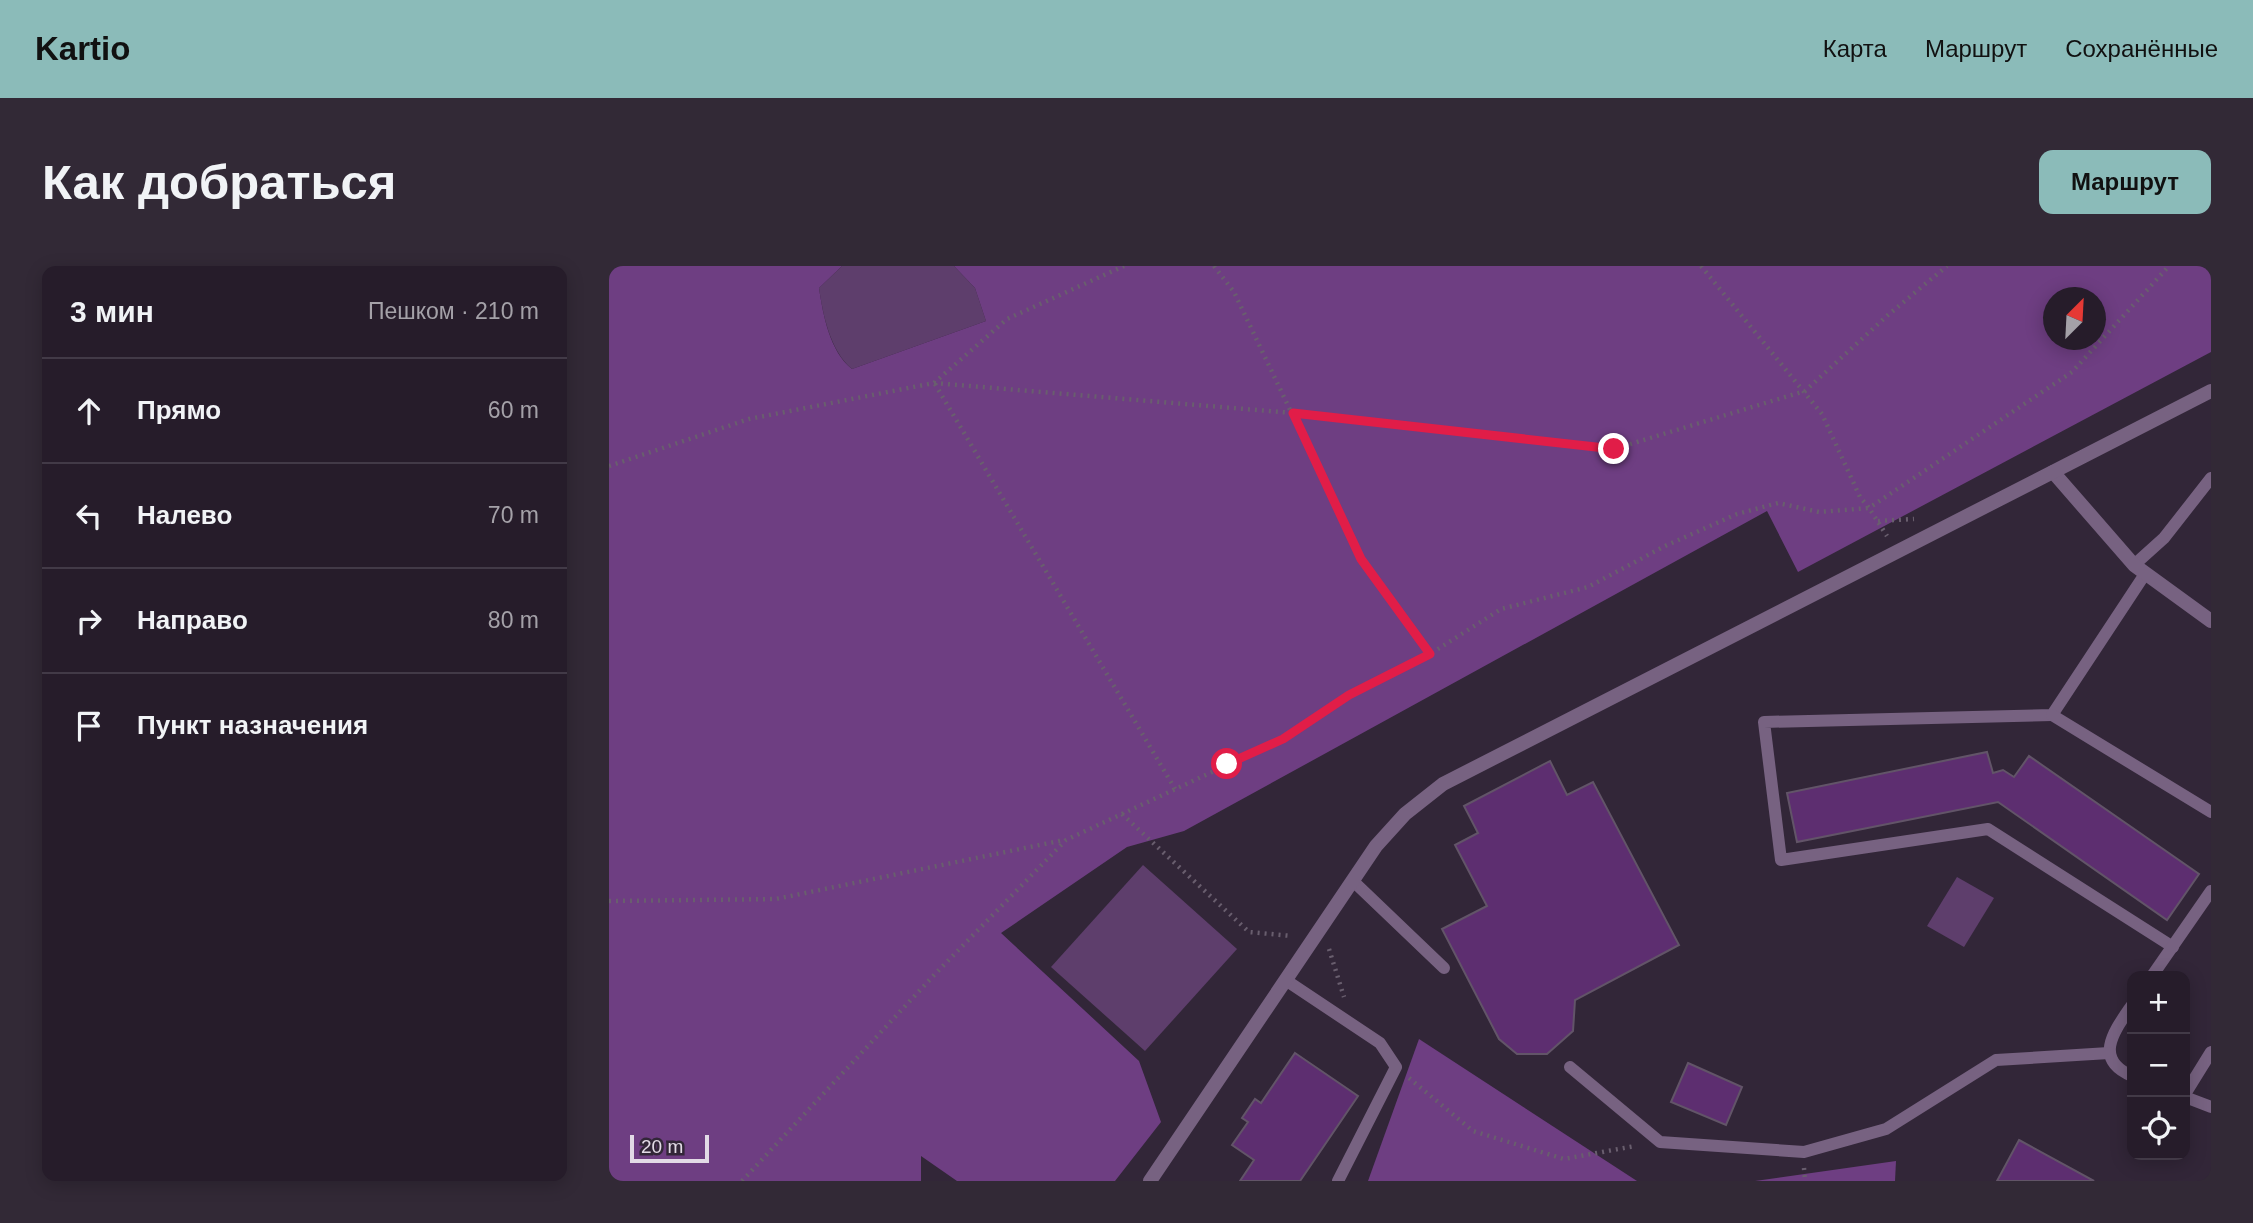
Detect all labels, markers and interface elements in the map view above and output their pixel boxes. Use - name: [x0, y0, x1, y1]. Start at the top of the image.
- text: Kartio: [35, 30, 130, 67]
- text: Карта: [1823, 35, 1887, 62]
- text: Маршрут: [1925, 35, 2027, 62]
- text: Сохранённые: [2065, 35, 2218, 62]
- button: Маршрут: [2039, 150, 2211, 214]
- text: Как добраться: [42, 155, 396, 209]
- north arrow: [2043, 287, 2106, 350]
- text: 3 мин: [70, 295, 154, 328]
- text: Пешком · 210 m: [368, 298, 539, 324]
- icon: ahead: [70, 392, 108, 430]
- text: Прямо: [137, 395, 221, 425]
- text: 60 m: [488, 397, 539, 423]
- route end: [1598, 433, 1629, 464]
- icon: left: [70, 497, 108, 535]
- text: Налево: [137, 500, 232, 530]
- text: 70 m: [488, 502, 539, 528]
- icon: right: [70, 602, 108, 640]
- text: Направо: [137, 605, 248, 635]
- text: 80 m: [488, 607, 539, 633]
- icon: arrive: [70, 707, 108, 745]
- text: Пункт назначения: [137, 710, 368, 740]
- route start: [1211, 748, 1242, 779]
- map controls: [2127, 971, 2190, 1160]
- button: +: [2127, 971, 2190, 1034]
- button: −: [2127, 1034, 2190, 1097]
- button: locate: [2127, 1097, 2190, 1160]
- scale bar: [630, 1132, 709, 1164]
- text: 20 m: [641, 1136, 683, 1157]

